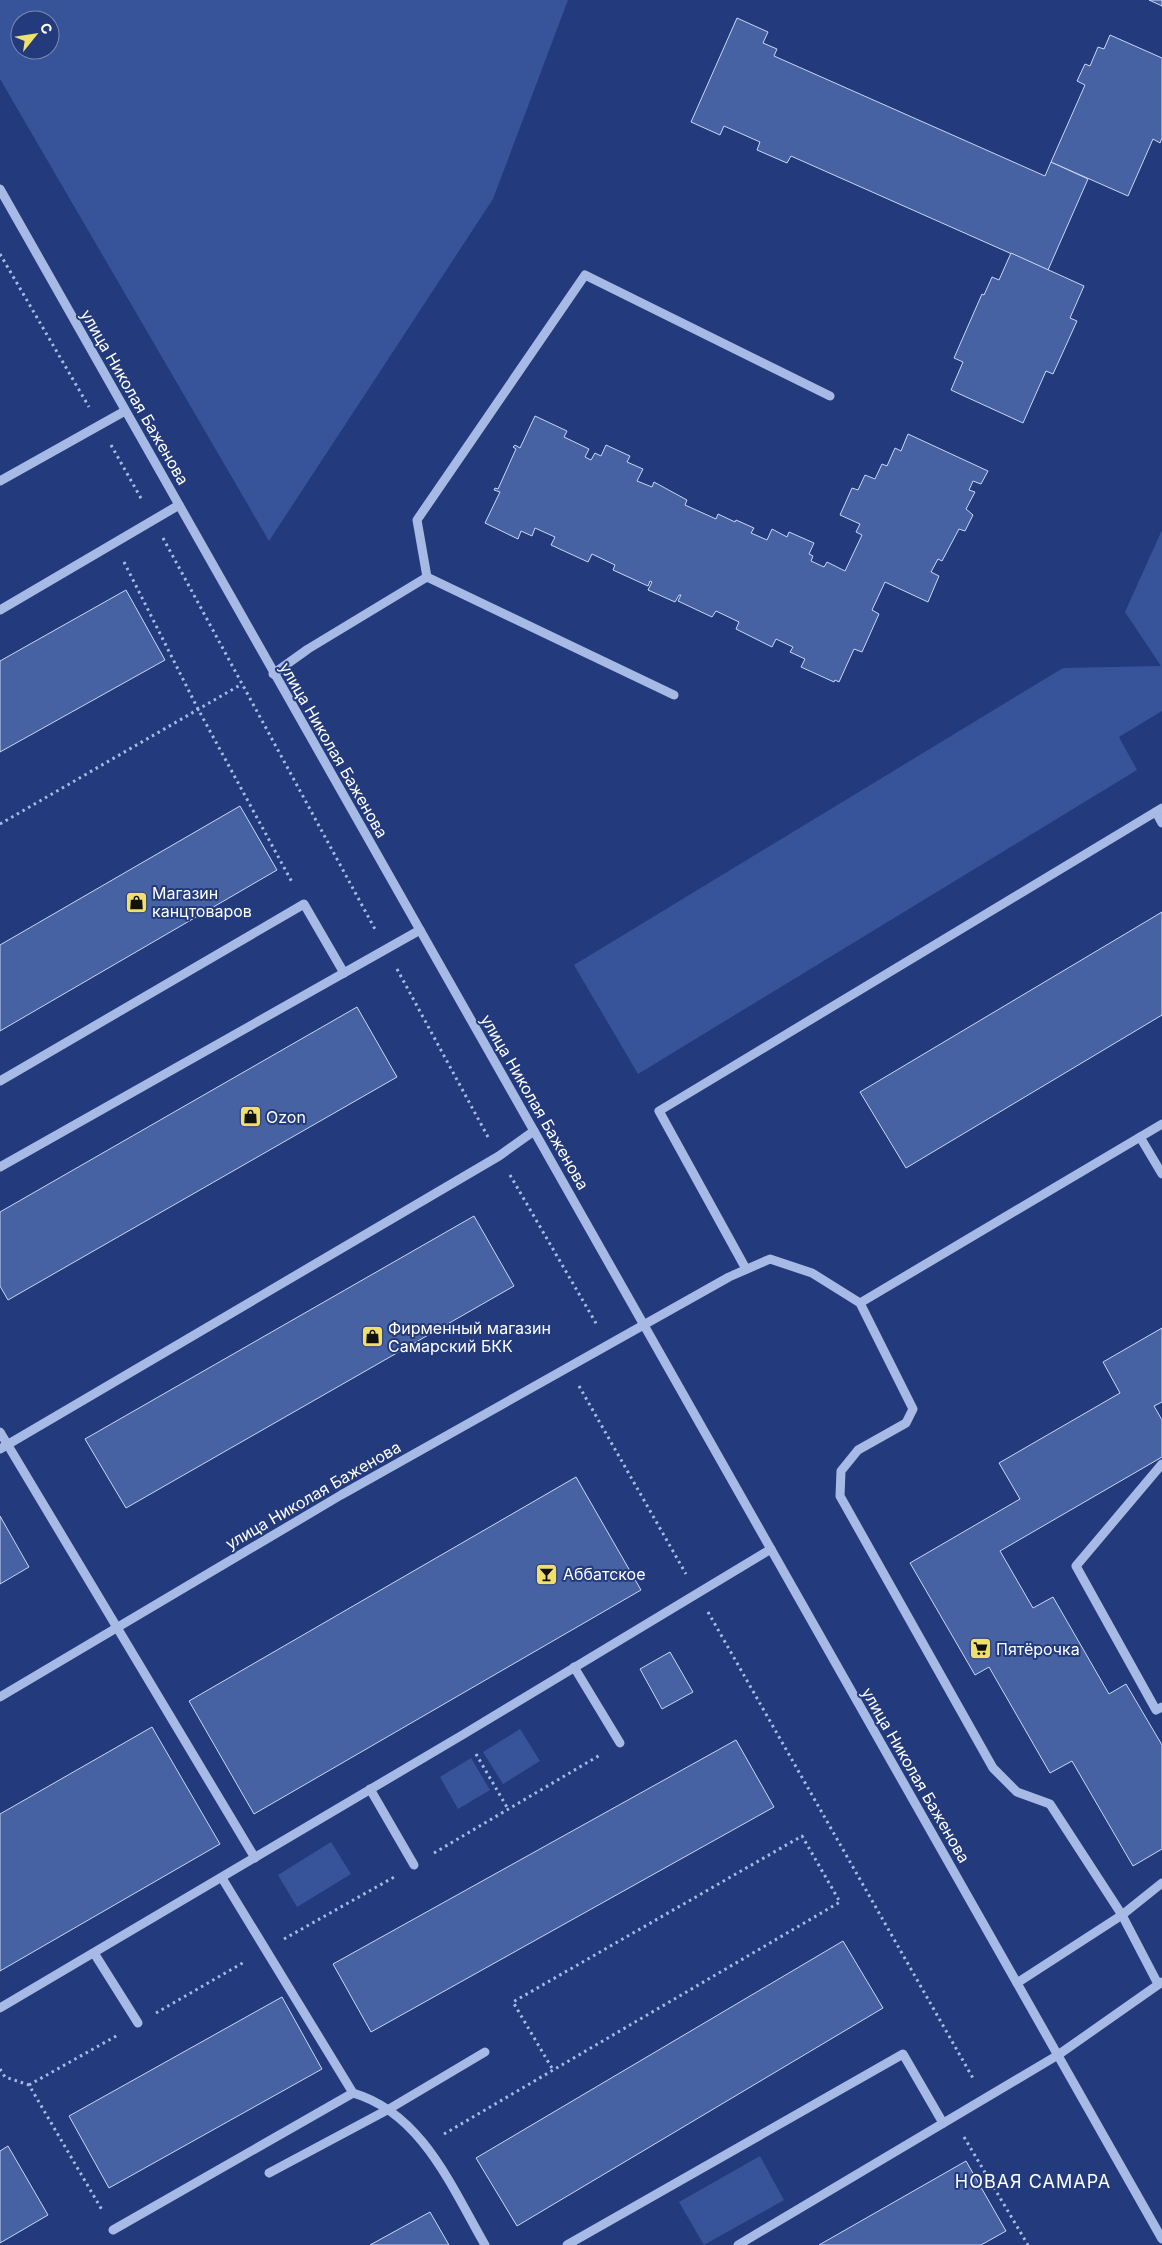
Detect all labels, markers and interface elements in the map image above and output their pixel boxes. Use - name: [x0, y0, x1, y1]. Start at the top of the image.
- north arrow: [10, 10, 60, 60]
- text: С: [37, 20, 57, 37]
- street label: улица Николая Баженова: [77, 306, 193, 488]
- street label: улица Николая Баженова: [276, 659, 392, 841]
- place label: Магазин канцтоваров: [152, 883, 252, 921]
- shop icon: Магазин канцтоваров: [124, 890, 148, 914]
- street label: улица Николая Баженова: [477, 1011, 593, 1193]
- shop icon: Ozon: [238, 1105, 262, 1129]
- place label: Ozon: [266, 1107, 306, 1127]
- place label: Фирменный магазин Самарский БКК: [388, 1318, 551, 1356]
- shop icon: Фирменный магазин Самарский БКК: [360, 1325, 384, 1349]
- street label: улица Николая Баженова: [222, 1437, 404, 1553]
- bar icon: Аббатское: [535, 1562, 559, 1586]
- place label: Аббатское: [563, 1564, 646, 1584]
- supermarket icon: Пятёрочка: [968, 1637, 992, 1661]
- place label: Пятёрочка: [996, 1639, 1080, 1659]
- street label: улица Николая Баженова: [858, 1684, 974, 1866]
- district label: НОВАЯ САМАРА: [955, 2171, 1111, 2192]

